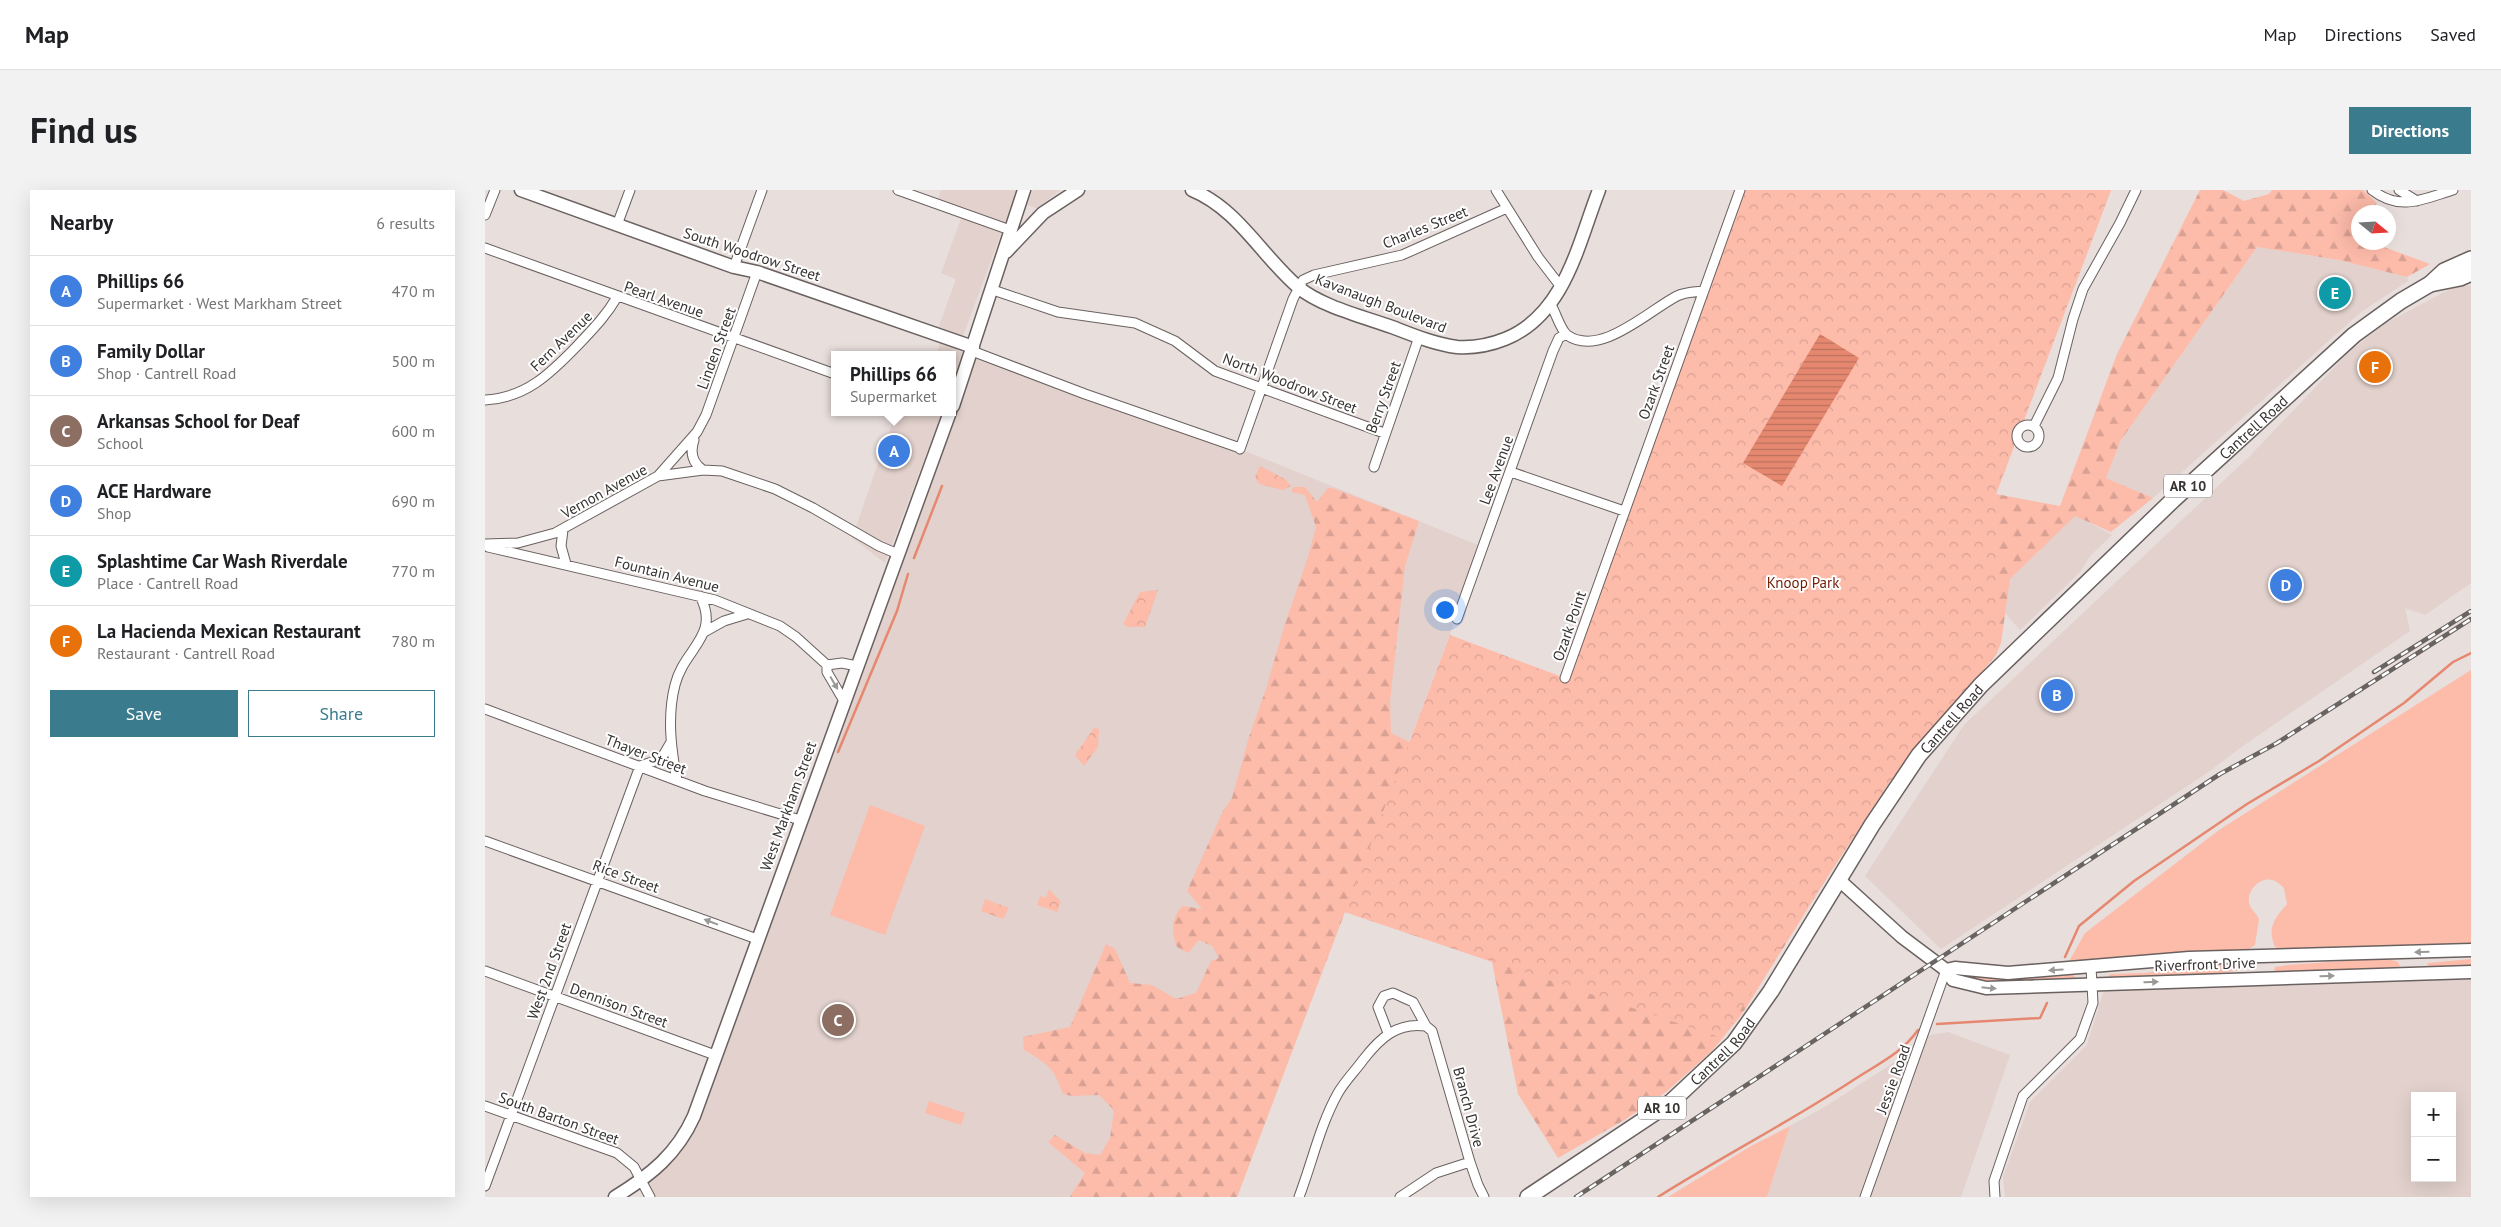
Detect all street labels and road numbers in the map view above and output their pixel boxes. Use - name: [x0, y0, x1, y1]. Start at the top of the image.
- street label: Charles Street: [1380, 201, 1470, 253]
- street label: South Woodrow Street: [681, 223, 823, 285]
- street label: Kavanaugh Boulevard: [1313, 269, 1449, 337]
- street label: Pearl Avenue: [622, 277, 706, 321]
- street label: Linden Street: [692, 304, 740, 392]
- street label: Fern Avenue: [526, 307, 596, 375]
- street label: Ozark Street: [1634, 342, 1678, 422]
- street label: North Woodrow Street: [1220, 349, 1360, 417]
- street label: Berry Street: [1361, 358, 1405, 436]
- street label: Cantrell Road: [2215, 391, 2291, 463]
- street label: Lee Avenue: [1475, 433, 1517, 507]
- street label: Vernon Avenue: [557, 460, 650, 523]
- road number: AR 10: [2164, 474, 2212, 498]
- street label: Fountain Avenue: [613, 552, 721, 596]
- street label: Ozark Point: [1548, 588, 1590, 664]
- street label: Cantrell Road: [1915, 680, 1987, 757]
- street label: Thayer Street: [603, 730, 689, 778]
- street label: West Markham Street: [756, 739, 820, 873]
- street label: Rice Street: [590, 855, 662, 897]
- street label: West 2nd Street: [523, 920, 575, 1022]
- street label: Riverfront Drive: [2154, 953, 2256, 975]
- street label: Dennison Street: [567, 979, 671, 1031]
- street label: Cantrell Road: [1686, 1014, 1759, 1089]
- street label: Jessie Road: [1871, 1042, 1914, 1117]
- street label: Branch Drive: [1449, 1065, 1489, 1149]
- street label: South Barton Street: [496, 1087, 622, 1149]
- road number: AR 10: [1638, 1096, 1686, 1120]

